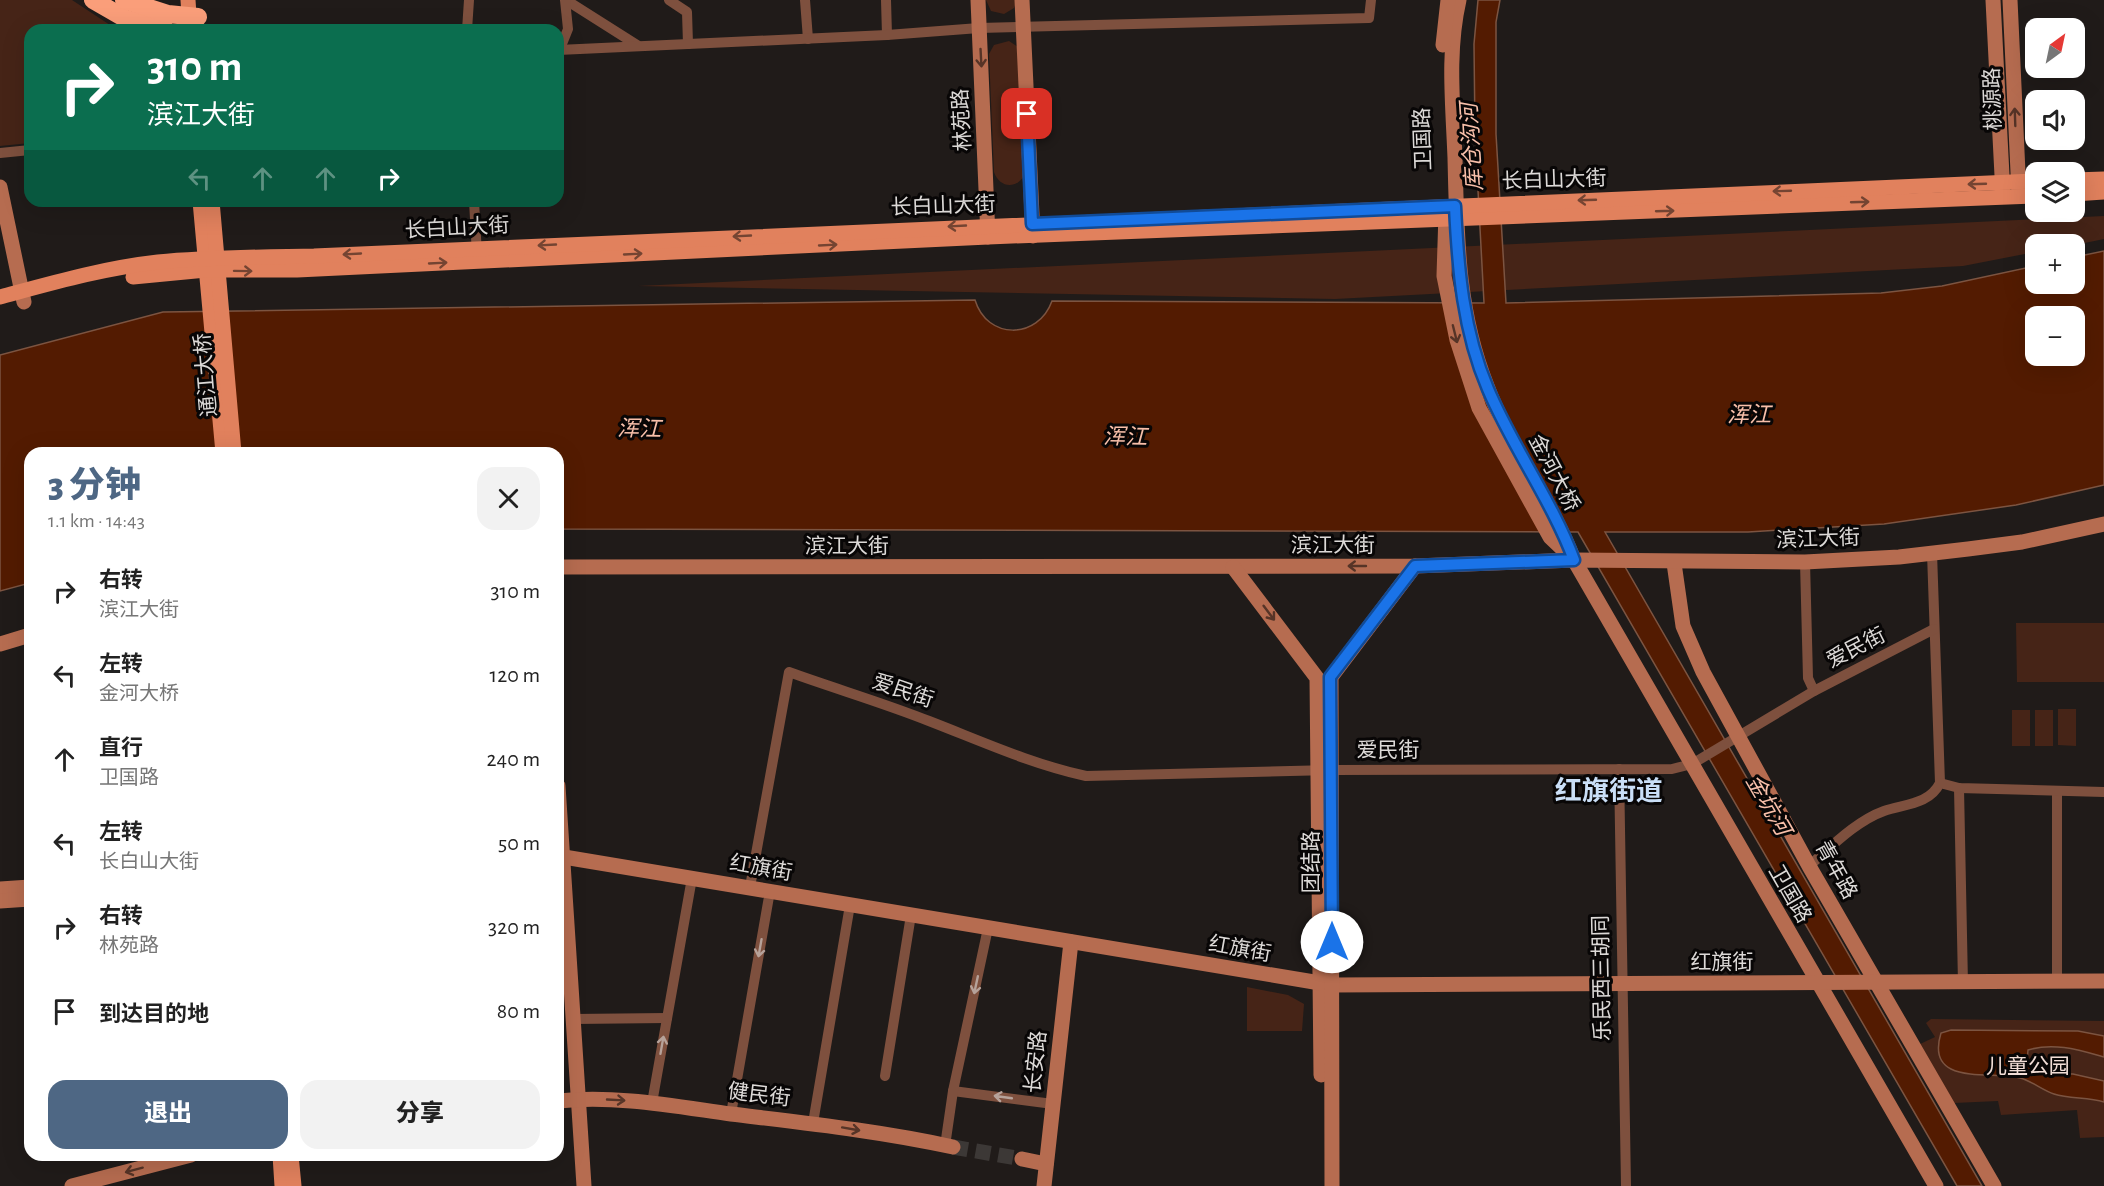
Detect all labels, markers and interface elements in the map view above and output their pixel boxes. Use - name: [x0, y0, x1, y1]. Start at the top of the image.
- north arrow: [2025, 18, 2085, 78]
- map controls: [2025, 18, 2085, 366]
- text: 310 m: [147, 46, 242, 88]
- icon: right: [48, 48, 126, 126]
- one-way arrow: [975, 48, 986, 68]
- street label: 桃源路: [1980, 67, 2005, 131]
- street label: 林苑路: [949, 88, 974, 152]
- pin: [1001, 88, 1052, 139]
- button: sound: [2025, 90, 2085, 150]
- icon: arrive: [1010, 97, 1043, 130]
- water label: 库仓沟河: [1457, 98, 1486, 192]
- text: 滨江大街: [147, 102, 255, 129]
- street label: 卫国路: [1410, 107, 1435, 171]
- one-way arrow: [2009, 108, 2020, 128]
- icon: left: [183, 162, 216, 195]
- icon: ahead: [246, 162, 279, 195]
- icon: ahead: [309, 162, 342, 195]
- icon: right: [372, 162, 405, 195]
- button: layers: [2025, 162, 2085, 222]
- street label: 长白山大街: [1501, 167, 1607, 192]
- one-way arrow: [1968, 178, 1988, 189]
- one-way arrow: [1773, 186, 1793, 197]
- street label: 长白山大街: [890, 193, 996, 218]
- one-way arrow: [1578, 194, 1598, 205]
- one-way arrow: [1850, 197, 1870, 208]
- one-way arrow: [1655, 205, 1675, 216]
- street label: 长白山大街: [404, 214, 510, 241]
- one-way arrow: [948, 221, 968, 232]
- one-way arrow: [732, 230, 752, 242]
- button: +: [2025, 234, 2085, 294]
- one-way arrow: [537, 239, 557, 250]
- one-way arrow: [817, 240, 837, 251]
- one-way arrow: [342, 249, 362, 260]
- one-way arrow: [623, 249, 643, 260]
- one-way arrow: [428, 258, 448, 269]
- one-way arrow: [233, 265, 253, 277]
- button: −: [2025, 306, 2085, 366]
- one-way arrow: [1450, 324, 1462, 343]
- street label: 通江大桥: [191, 332, 220, 418]
- water label: 浑江: [1727, 403, 1773, 426]
- water label: 浑江: [617, 417, 663, 440]
- water label: 浑江: [1103, 425, 1149, 448]
- street label: 金河大桥: [1525, 431, 1584, 515]
- button: close: [477, 467, 540, 530]
- text: 3 分钟: [48, 468, 141, 504]
- text: 1.1 km · 14:43: [48, 511, 145, 531]
- street label: 滨江大街: [1776, 526, 1860, 551]
- street label: 滨江大街: [1291, 534, 1375, 556]
- street label: 滨江大街: [805, 535, 889, 557]
- one-way arrow: [1347, 560, 1367, 572]
- text: 右转: [99, 569, 143, 591]
- icon: right: [48, 575, 81, 608]
- text: 310 m: [491, 580, 540, 602]
- text: 滨江大街: [99, 600, 179, 620]
- one-way arrow: [1262, 605, 1275, 621]
- street label: 爱民街: [1823, 623, 1889, 672]
- text: 左转: [99, 653, 143, 675]
- icon: left: [48, 659, 81, 692]
- text: 120 m: [490, 664, 540, 686]
- street label: 爱民街: [870, 670, 937, 711]
- text: 金河大桥: [99, 684, 179, 704]
- text: 直行: [99, 737, 143, 759]
- street label: 爱民街: [1357, 739, 1420, 761]
- icon: ahead: [48, 743, 81, 776]
- text: 240 m: [487, 748, 540, 770]
- text: 卫国路: [99, 768, 159, 788]
- water label: 金坑河: [1742, 770, 1797, 843]
- district label: 红旗街道: [1555, 776, 1663, 805]
- text: 左转: [99, 821, 143, 843]
- icon: left: [48, 827, 81, 860]
- street label: 团结路: [1300, 831, 1322, 894]
- text: 50 m: [498, 832, 540, 854]
- street label: 青年路: [1812, 837, 1861, 903]
- street label: 红旗街: [728, 851, 794, 884]
- text: 长白山大街: [99, 852, 199, 872]
- street label: 卫国路: [1765, 861, 1816, 927]
- text: 右转: [99, 905, 143, 927]
- position arrow: [1300, 910, 1364, 974]
- icon: right: [48, 911, 81, 944]
- street label: 乐民西三胡同: [1589, 915, 1614, 1041]
- text: 320 m: [488, 916, 540, 938]
- street label: 红旗街: [1207, 932, 1273, 965]
- text: 林苑路: [99, 936, 159, 956]
- one-way arrow: [754, 938, 765, 958]
- street label: 红旗街: [1691, 951, 1754, 973]
- one-way arrow: [969, 975, 981, 994]
- icon: arrive: [48, 995, 81, 1028]
- text: 80 m: [497, 1000, 540, 1022]
- text: 到达目的地: [99, 1003, 209, 1025]
- street label: 长安路: [1021, 1029, 1050, 1094]
- one-way arrow: [657, 1036, 668, 1055]
- park label: 儿童公园: [1986, 1055, 2070, 1077]
- button: 退出: [48, 1080, 288, 1149]
- button: 分享: [300, 1080, 540, 1149]
- street label: 健民街: [726, 1080, 792, 1109]
- one-way arrow: [993, 1092, 1013, 1103]
- one-way arrow: [606, 1095, 626, 1106]
- one-way arrow: [841, 1124, 861, 1135]
- one-way arrow: [125, 1164, 144, 1176]

